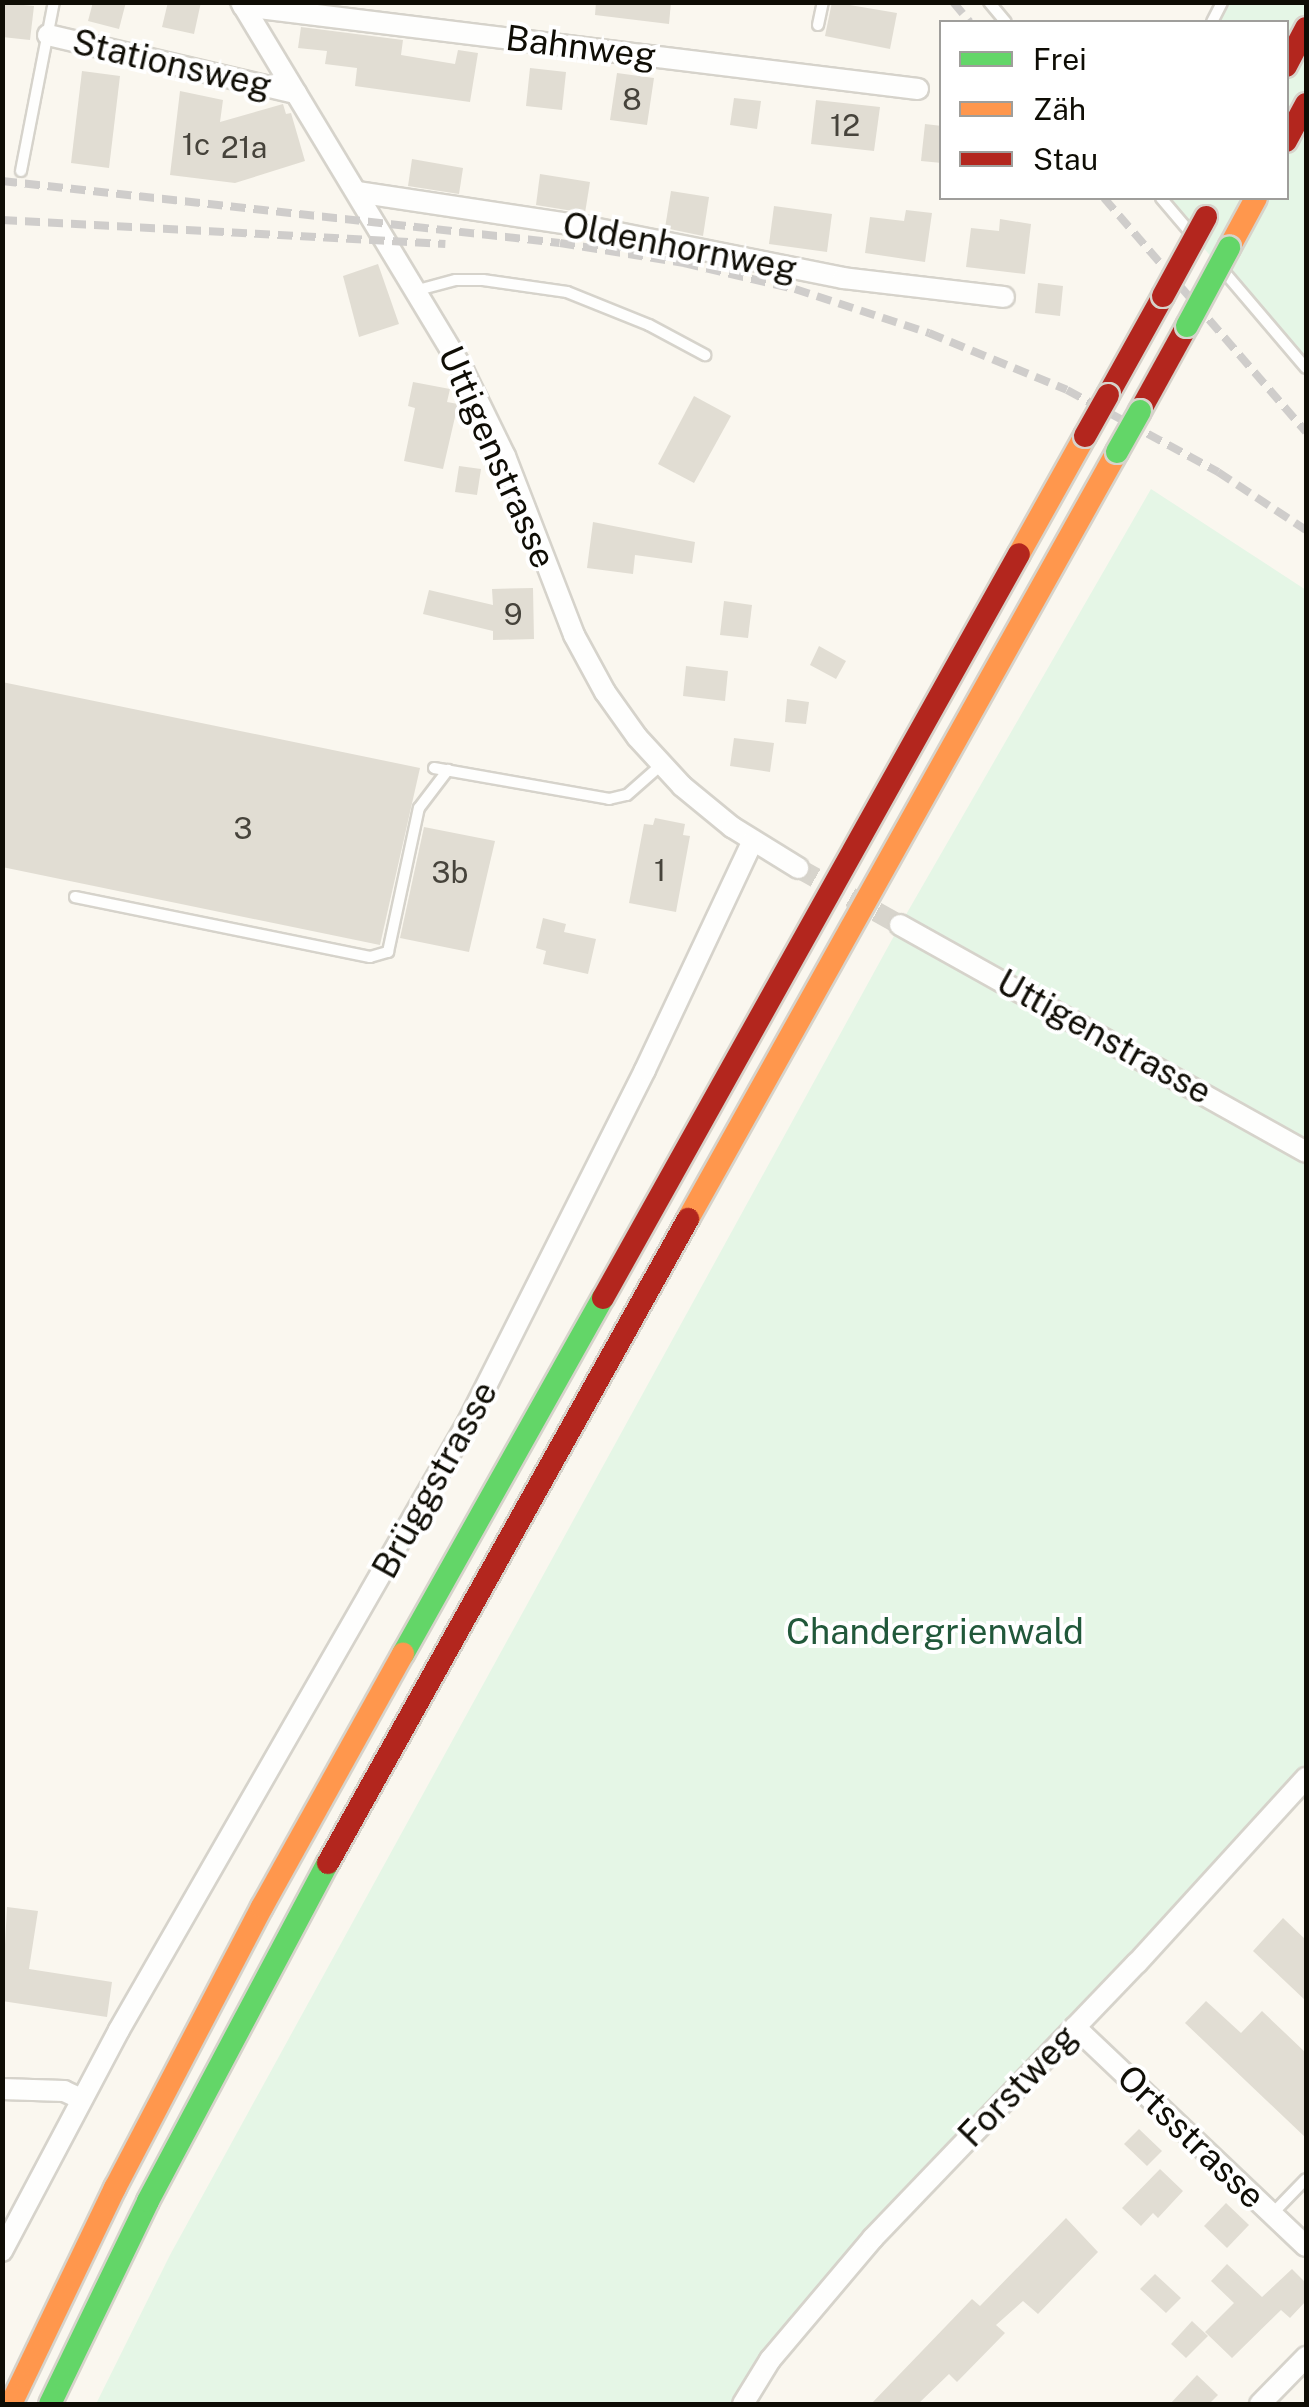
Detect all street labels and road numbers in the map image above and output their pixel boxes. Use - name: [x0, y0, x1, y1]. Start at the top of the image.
- street label: Bahnweg: [503, 17, 659, 77]
- street label: Stationsweg: [68, 21, 276, 107]
- street label: Oldenhornweg: [559, 204, 801, 290]
- street label: Uttigenstrasse: [429, 340, 565, 574]
- street label: Uttigenstrasse: [990, 961, 1218, 1113]
- street label: Brüggstrasse: [364, 1374, 506, 1586]
- street label: Forstweg: [950, 2016, 1086, 2156]
- street label: Ortsstrasse: [1109, 2057, 1273, 2217]

